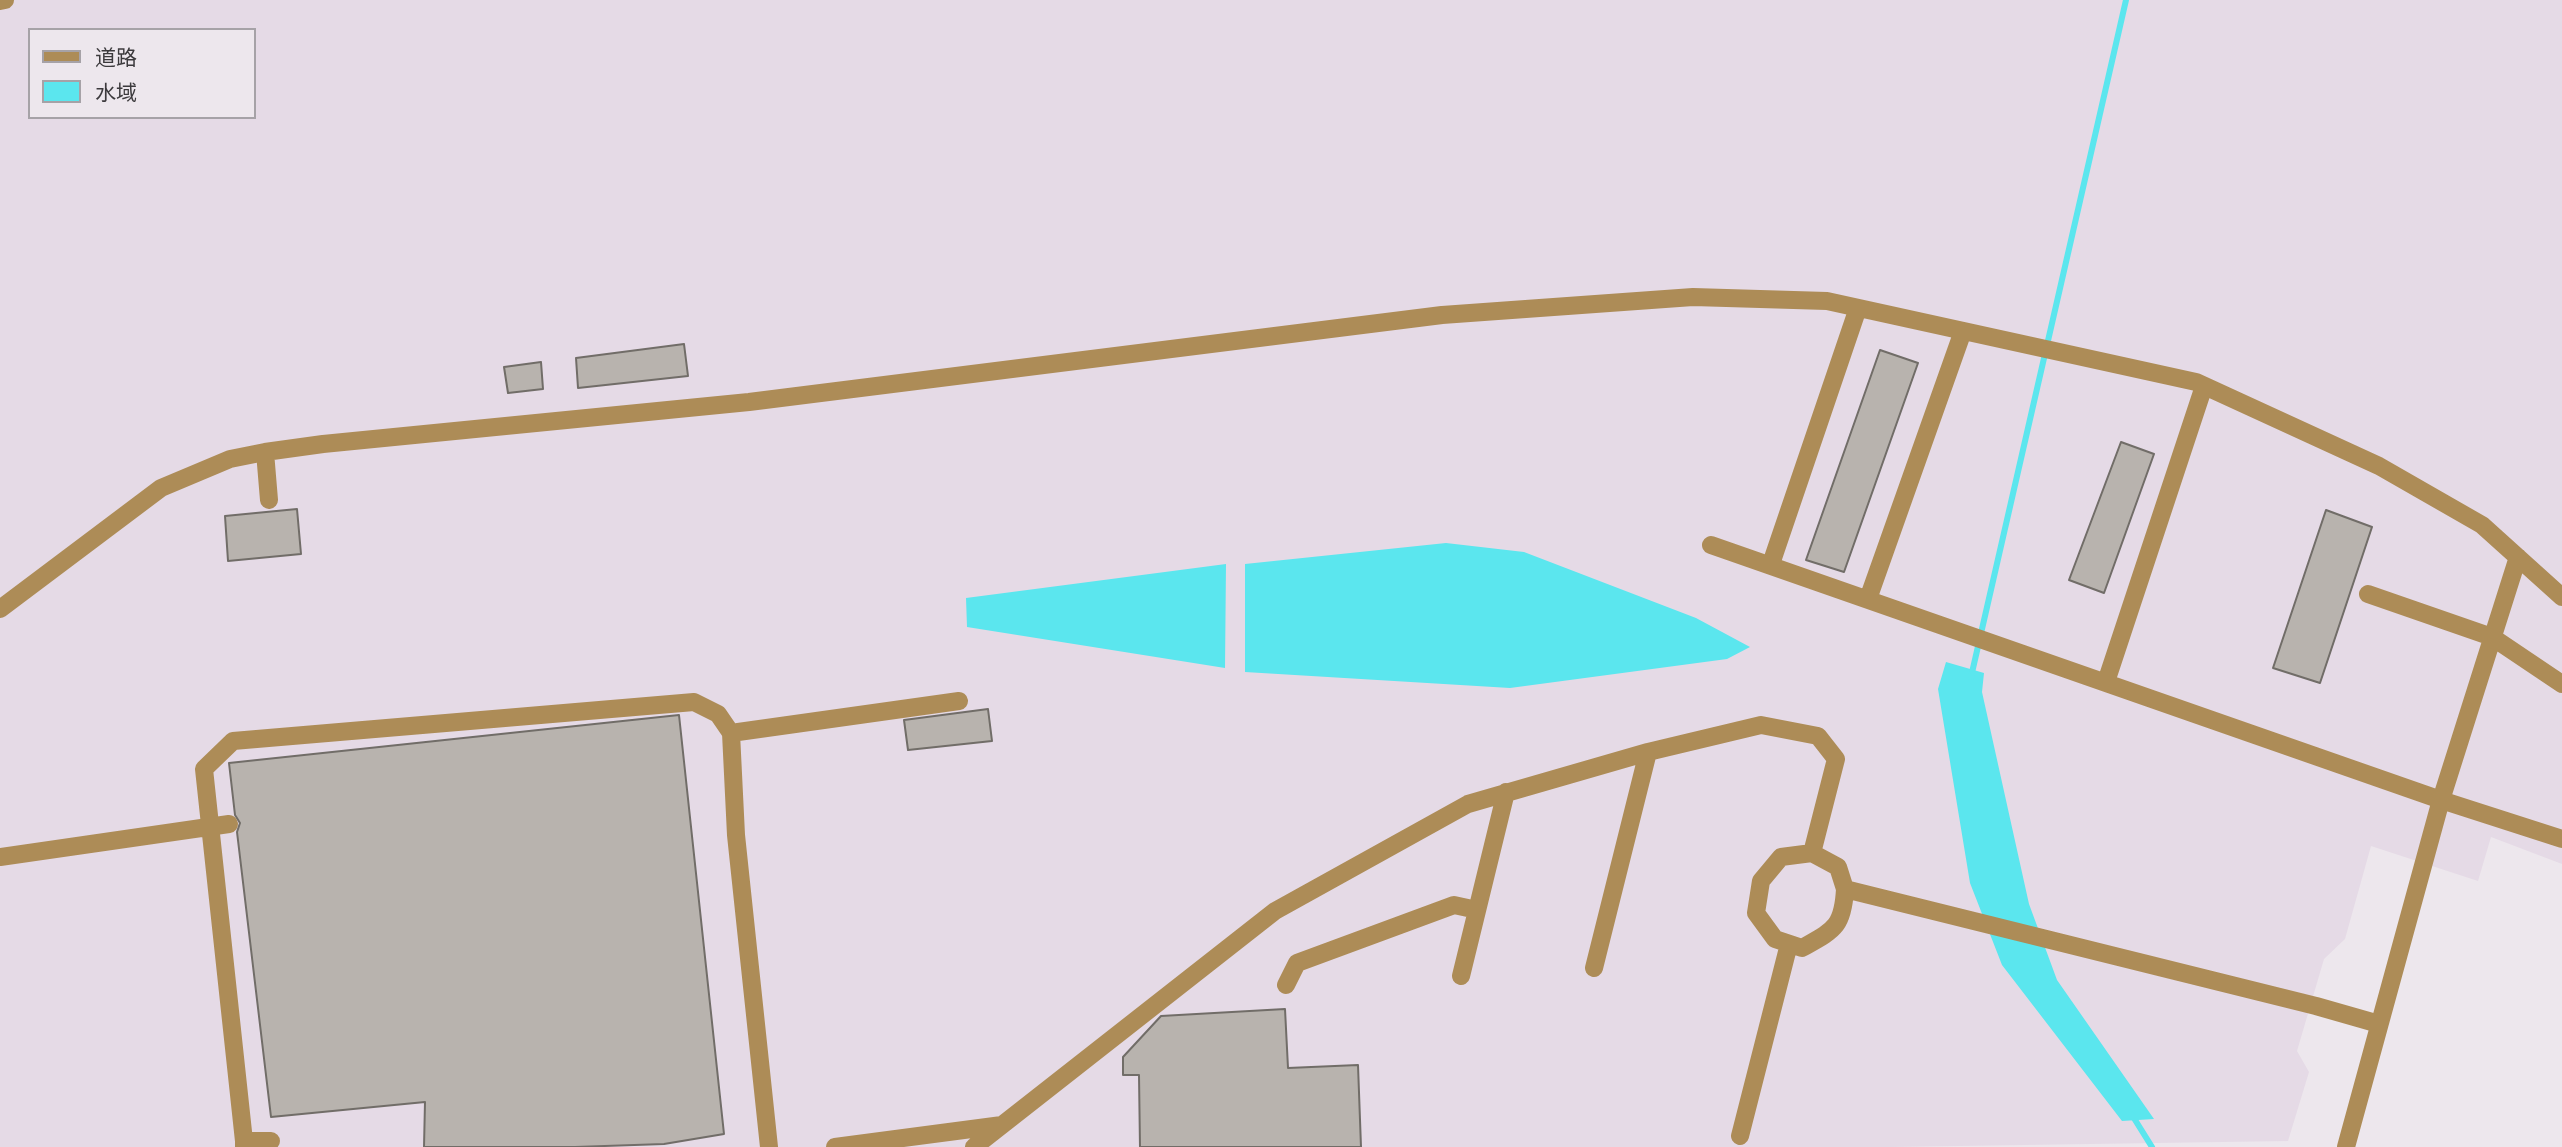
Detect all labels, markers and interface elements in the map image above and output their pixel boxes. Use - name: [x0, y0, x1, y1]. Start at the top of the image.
- legend: [28, 28, 256, 119]
- text: 道路: [95, 43, 137, 73]
- text: 水域: [95, 78, 137, 108]

